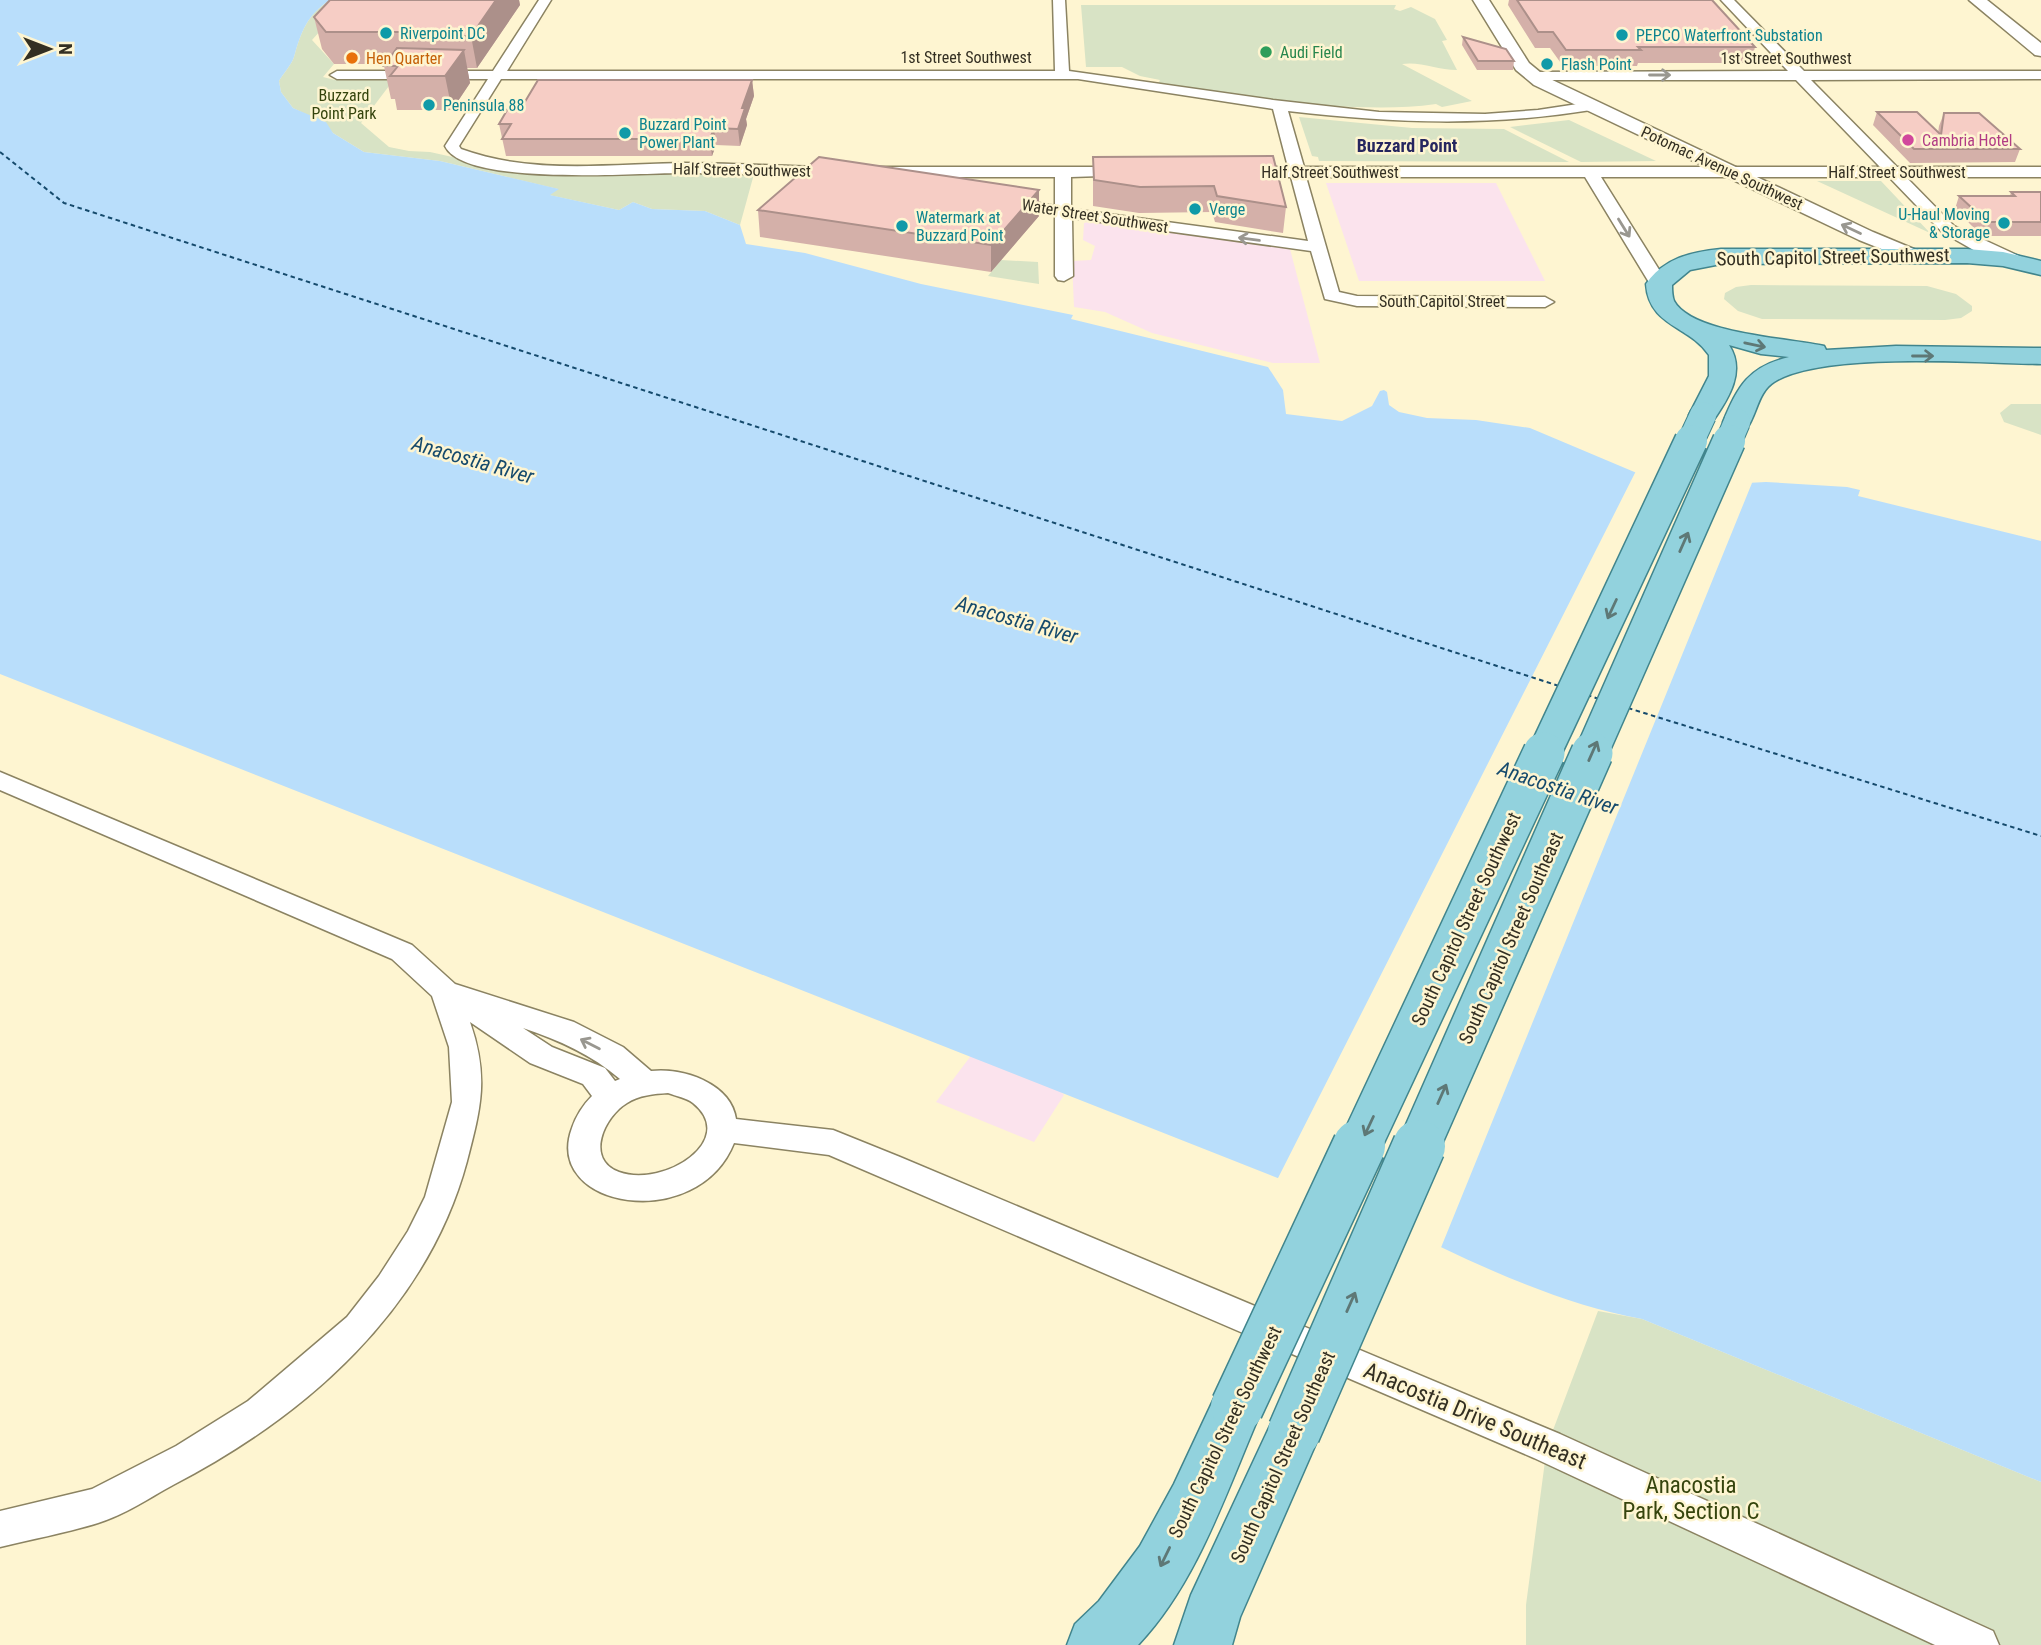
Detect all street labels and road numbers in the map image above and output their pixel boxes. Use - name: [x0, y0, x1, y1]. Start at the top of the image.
- street label: 1st Street Southwest: [900, 48, 1032, 67]
- street label: 1st Street Southwest: [1720, 49, 1852, 68]
- street label: Potomac Avenue Southwest: [1638, 122, 1806, 214]
- street label: Half Street Southwest: [673, 159, 811, 181]
- street label: Half Street Southwest: [1261, 163, 1399, 182]
- street label: Half Street Southwest: [1828, 163, 1966, 182]
- street label: Water Street Southwest: [1020, 195, 1170, 237]
- street label: South Capitol Street Southwest: [1716, 243, 1950, 271]
- street label: South Capitol Street: [1379, 292, 1505, 311]
- street label: South Capitol Street Southwest: [1406, 809, 1526, 1029]
- street label: South Capitol Street Southeast: [1454, 828, 1568, 1048]
- street label: South Capitol Street Southwest: [1164, 1322, 1286, 1542]
- street label: South Capitol Street Southeast: [1226, 1347, 1340, 1567]
- street label: Anacostia Drive Southeast: [1360, 1357, 1590, 1475]

